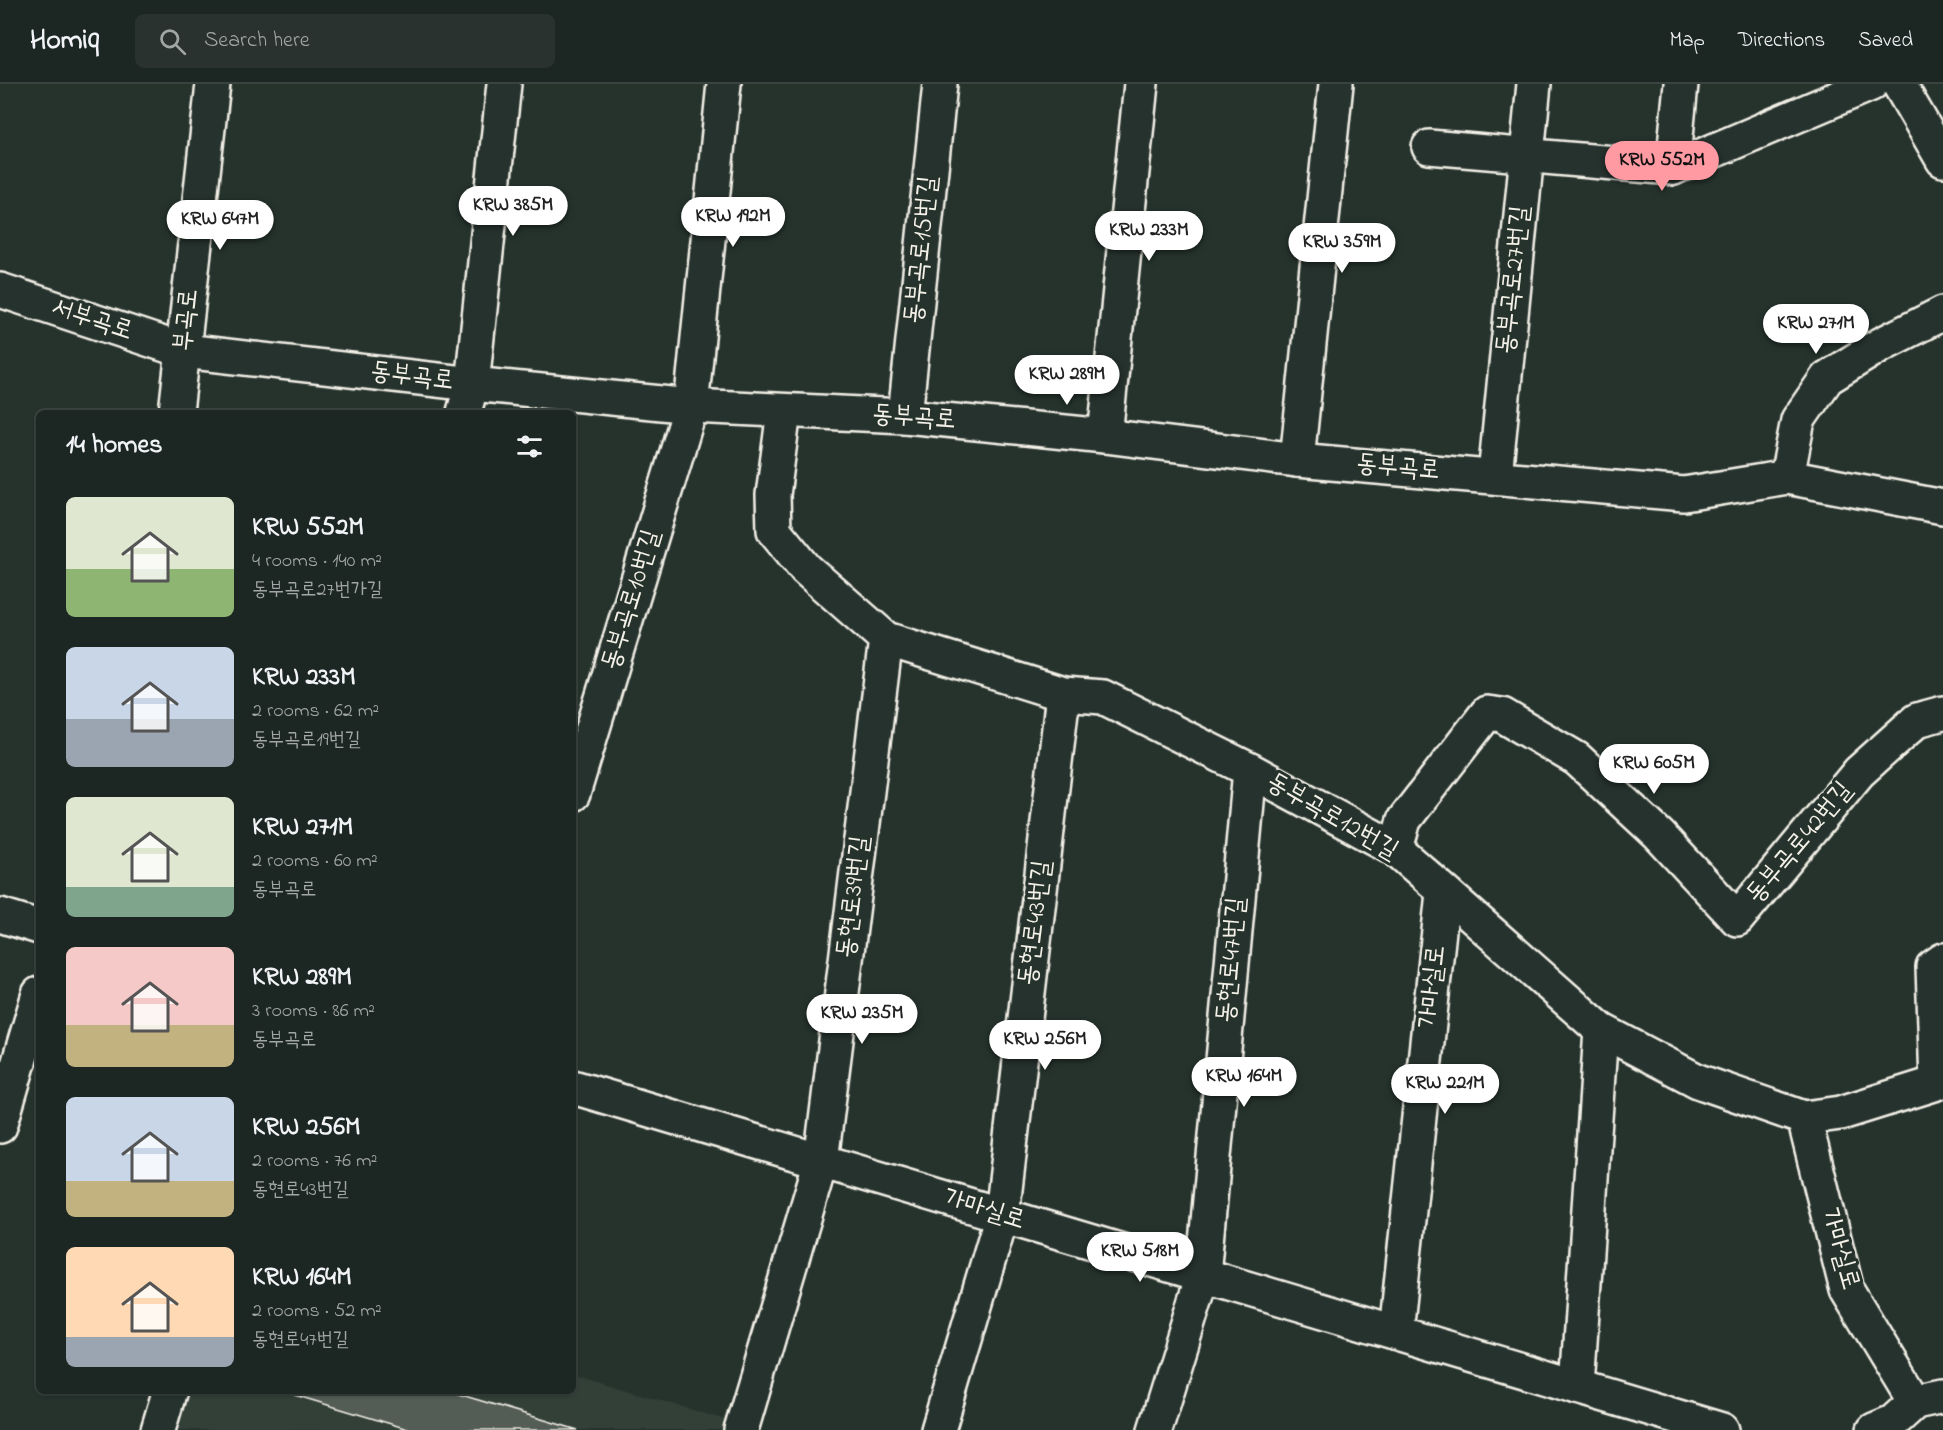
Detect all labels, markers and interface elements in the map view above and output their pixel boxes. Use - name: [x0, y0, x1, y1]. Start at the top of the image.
- search box: [135, 14, 555, 68]
- text: Homiq: [30, 21, 99, 62]
- icon: search: [156, 25, 189, 58]
- text: Search here: [204, 25, 310, 57]
- text: Map: [1669, 26, 1705, 56]
- text: Directions: [1738, 26, 1825, 56]
- text: Saved: [1858, 26, 1913, 56]
- pin: KRW 552M: [1600, 141, 1724, 192]
- text: KRW 552M: [1619, 146, 1705, 175]
- street label: 동부곡로15번길: [895, 174, 949, 326]
- pin: KRW 385M: [451, 186, 575, 237]
- text: KRW 385M: [473, 191, 553, 220]
- pin: KRW 192M: [671, 197, 795, 248]
- pin: KRW 647M: [158, 200, 282, 251]
- text: KRW 192M: [695, 202, 771, 231]
- street label: 동부곡로27번길: [1487, 204, 1541, 356]
- text: KRW 647M: [181, 205, 259, 234]
- pin: KRW 233M: [1087, 211, 1211, 262]
- text: KRW 233M: [1109, 216, 1189, 245]
- pin: KRW 359M: [1280, 223, 1404, 274]
- text: KRW 359M: [1302, 228, 1382, 257]
- street label: 부곡로: [165, 287, 209, 353]
- street label: 서부곡로: [46, 289, 138, 351]
- pin: KRW 271M: [1754, 304, 1878, 355]
- text: KRW 271M: [1777, 309, 1855, 338]
- street label: 동부곡로: [368, 353, 456, 401]
- pin: KRW 289M: [1005, 355, 1129, 406]
- text: KRW 289M: [1029, 360, 1105, 389]
- street label: 동부곡로: [871, 396, 957, 440]
- text: 14 homes: [66, 427, 162, 465]
- icon: filters: [513, 430, 546, 463]
- street label: 동부곡로: [1355, 445, 1441, 491]
- text: KRW 552M: [252, 509, 364, 547]
- icon: home: [114, 521, 186, 593]
- street label: 동부곡로10번길: [593, 525, 671, 675]
- text: 4 rooms · 140 m²: [252, 547, 382, 576]
- text: 동부곡로27번가길: [252, 576, 383, 605]
- text: KRW 233M: [252, 659, 356, 697]
- icon: home: [114, 671, 186, 743]
- text: 2 rooms · 62 m²: [252, 697, 379, 726]
- text: 동부곡로19번길: [252, 726, 361, 755]
- pin: KRW 605M: [1592, 744, 1716, 795]
- text: KRW 605M: [1613, 749, 1695, 778]
- street label: 동부곡로12번길: [1259, 764, 1405, 870]
- street label: 동부곡로42번길: [1738, 774, 1863, 912]
- text: KRW 271M: [252, 809, 353, 847]
- icon: home: [114, 821, 186, 893]
- street label: 동현로39번길: [828, 833, 880, 960]
- text: 2 rooms · 60 m²: [252, 847, 378, 876]
- street label: 동현로43번길: [1009, 858, 1063, 988]
- text: 동부곡로: [252, 876, 316, 905]
- street label: 동현로47번길: [1208, 895, 1256, 1024]
- street label: 가마실로: [1410, 943, 1456, 1031]
- text: KRW 289M: [252, 959, 352, 997]
- icon: home: [114, 971, 186, 1043]
- pin: KRW 235M: [800, 994, 924, 1045]
- text: 3 rooms · 86 m²: [252, 997, 375, 1026]
- text: KRW 235M: [820, 999, 904, 1028]
- pin: KRW 256M: [983, 1020, 1107, 1071]
- text: KRW 256M: [1003, 1025, 1087, 1054]
- text: 동부곡로: [252, 1026, 316, 1055]
- pin: KRW 164M: [1182, 1057, 1306, 1108]
- text: KRW 164M: [1206, 1062, 1282, 1091]
- pin: KRW 221M: [1383, 1064, 1507, 1115]
- text: KRW 221M: [1405, 1069, 1485, 1098]
- text: KRW 256M: [252, 1109, 361, 1147]
- icon: home: [114, 1121, 186, 1193]
- text: 2 rooms · 76 m²: [252, 1147, 377, 1176]
- text: 동현로43번길: [252, 1176, 349, 1205]
- street label: 가마실로: [938, 1180, 1030, 1240]
- street label: 가마실로: [1809, 1204, 1869, 1294]
- pin: KRW 518M: [1078, 1232, 1202, 1283]
- text: KRW 518M: [1101, 1237, 1179, 1266]
- text: KRW 164M: [252, 1259, 352, 1297]
- icon: home: [114, 1271, 186, 1343]
- text: 2 rooms · 52 m²: [252, 1297, 382, 1326]
- text: 동현로47번길: [252, 1326, 349, 1355]

